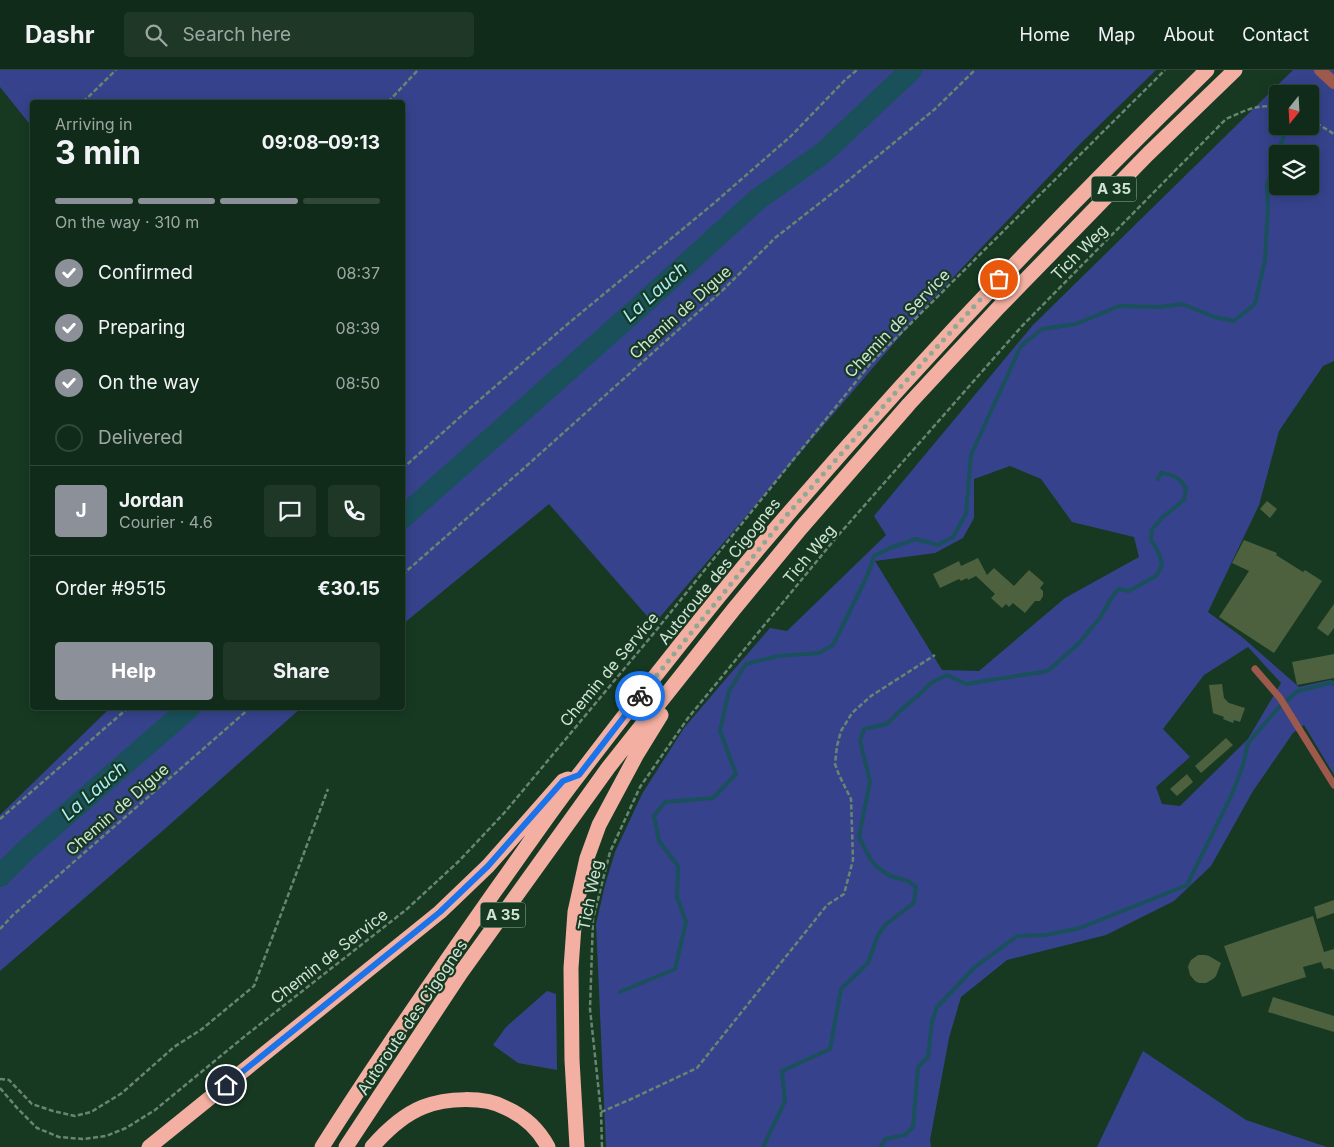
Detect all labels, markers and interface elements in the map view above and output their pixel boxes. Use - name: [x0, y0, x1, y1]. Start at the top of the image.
- search box: [124, 12, 474, 57]
- text: Dashr: [25, 20, 94, 49]
- icon: search: [142, 21, 170, 49]
- text: Search here: [182, 23, 291, 46]
- text: Home: [1020, 24, 1070, 45]
- text: Map: [1098, 24, 1135, 45]
- text: About: [1163, 24, 1214, 45]
- text: Contact: [1242, 24, 1309, 45]
- north arrow: [1269, 85, 1319, 135]
- map controls: [1269, 85, 1319, 195]
- text: Arriving in: [55, 114, 132, 134]
- text: 09:08–09:13: [262, 131, 380, 154]
- text: 3 min: [55, 133, 141, 172]
- button: layers: [1269, 145, 1319, 195]
- road number: A 35: [1092, 176, 1136, 202]
- text: On the way · 310 m: [55, 212, 199, 232]
- street label: Tich Weg: [1047, 220, 1111, 284]
- water label: La Lauch: [618, 257, 691, 326]
- pin: [978, 258, 1020, 300]
- icon: check: [55, 259, 83, 287]
- text: Confirmed: [98, 261, 193, 284]
- street label: Chemin de Digue: [625, 261, 735, 363]
- text: 08:37: [336, 263, 380, 283]
- street label: Chemin de Service: [840, 265, 954, 381]
- icon: bag: [985, 265, 1013, 293]
- icon: check: [55, 314, 83, 342]
- text: Preparing: [98, 316, 185, 339]
- text: 08:39: [336, 318, 380, 338]
- icon: check: [55, 369, 83, 397]
- text: On the way: [98, 371, 200, 394]
- text: 08:50: [336, 373, 380, 393]
- text: Delivered: [98, 426, 183, 449]
- button: chat: [264, 485, 316, 537]
- button: phone: [328, 485, 380, 537]
- text: Jordan: [119, 489, 184, 512]
- street label: Autoroute des Cigognes: [654, 494, 784, 648]
- text: J: [75, 499, 87, 522]
- text: Courier · 4.6: [119, 512, 213, 532]
- street label: Tich Weg: [778, 520, 840, 588]
- text: Order #9515: [55, 577, 166, 600]
- text: €30.15: [318, 577, 380, 600]
- street label: Chemin de Service: [555, 608, 663, 730]
- button: Help: [55, 642, 213, 700]
- button: Share: [223, 642, 380, 700]
- courier: [615, 671, 665, 721]
- icon: bike: [626, 682, 654, 710]
- water label: La Lauch: [57, 757, 130, 824]
- street label: Chemin de Digue: [61, 759, 173, 859]
- street label: Tich Weg: [573, 858, 607, 932]
- road number: A 35: [480, 902, 526, 928]
- street label: Chemin de Service: [266, 904, 392, 1008]
- street label: Autoroute des Cigognes: [353, 936, 471, 1098]
- pin: [205, 1064, 247, 1106]
- icon: home: [212, 1071, 240, 1099]

